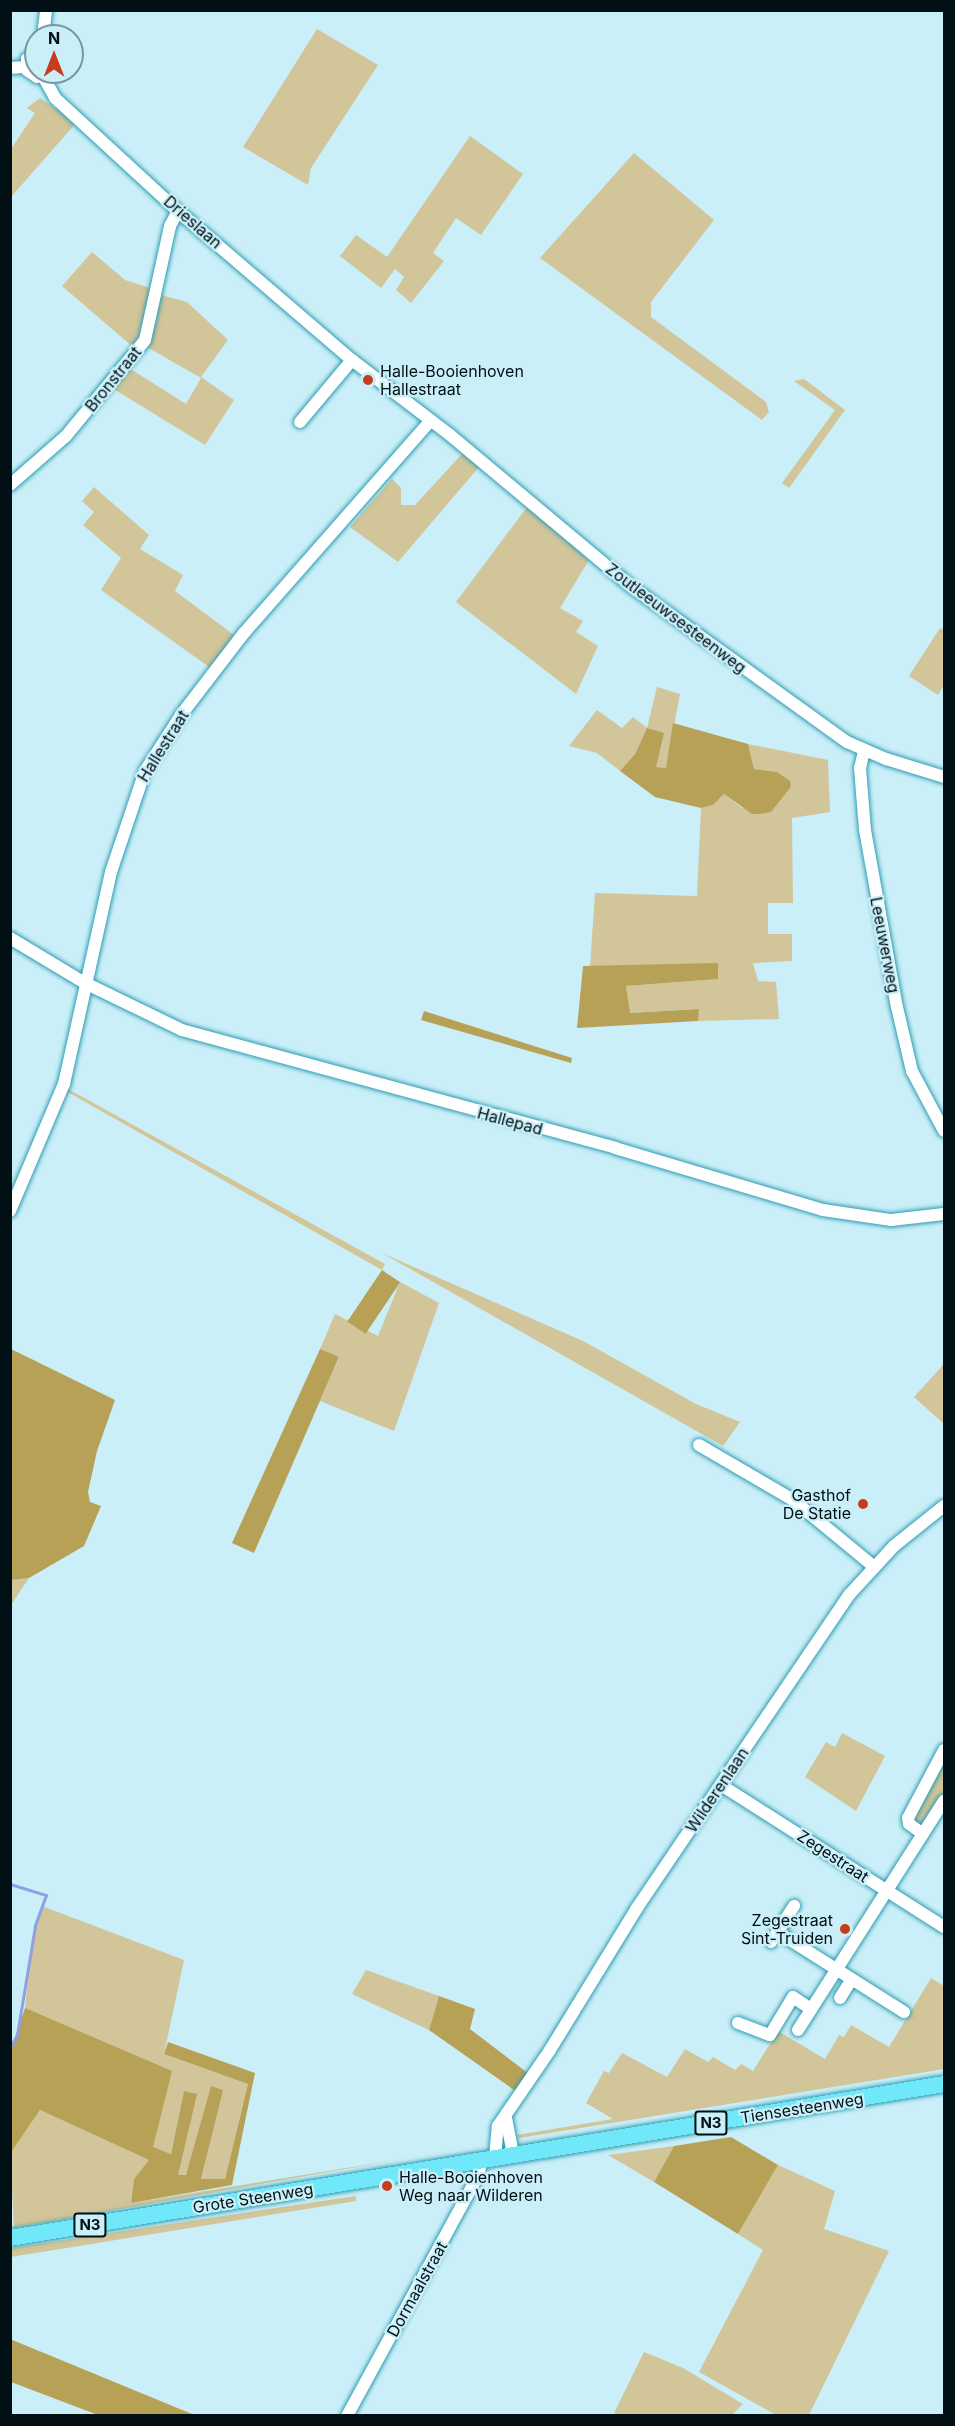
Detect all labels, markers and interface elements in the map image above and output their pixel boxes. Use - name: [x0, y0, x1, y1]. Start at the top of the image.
- north arrow: [24, 24, 84, 84]
- text: N: [48, 28, 60, 48]
- street label: Drieslaan: [160, 192, 226, 252]
- street label: Bronstraat: [81, 343, 145, 415]
- place label: Halle-Booienhoven Hallestraat: [380, 361, 524, 399]
- marker: Halle-Booienhoven Hallestraat: [361, 373, 375, 387]
- street label: Zoutleeuwsesteenweg: [602, 559, 750, 677]
- street label: Hallestraat: [133, 707, 193, 785]
- street label: Leeuwerweg: [866, 895, 904, 995]
- street label: Hallepad: [475, 1103, 545, 1139]
- place label: Gasthof De Statie: [783, 1485, 851, 1523]
- marker: Gasthof De Statie: [856, 1497, 870, 1511]
- street label: Wilderenlaan: [682, 1744, 752, 1836]
- street label: Zegestraat: [794, 1826, 872, 1886]
- place label: Zegestraat Sint-Truiden: [741, 1910, 833, 1948]
- marker: Zegestraat Sint-Truiden: [838, 1922, 852, 1936]
- street label: Tiensesteenweg: [739, 2089, 865, 2127]
- road number: N3: [693, 2111, 729, 2135]
- place label: Halle-Booienhoven Weg naar Wilderen: [399, 2167, 543, 2205]
- street label: Grote Steenweg: [191, 2179, 315, 2217]
- marker: Halle-Booienhoven Weg naar Wilderen: [380, 2179, 394, 2193]
- road number: N3: [72, 2213, 108, 2237]
- street label: Dormaalstraat: [383, 2238, 451, 2340]

